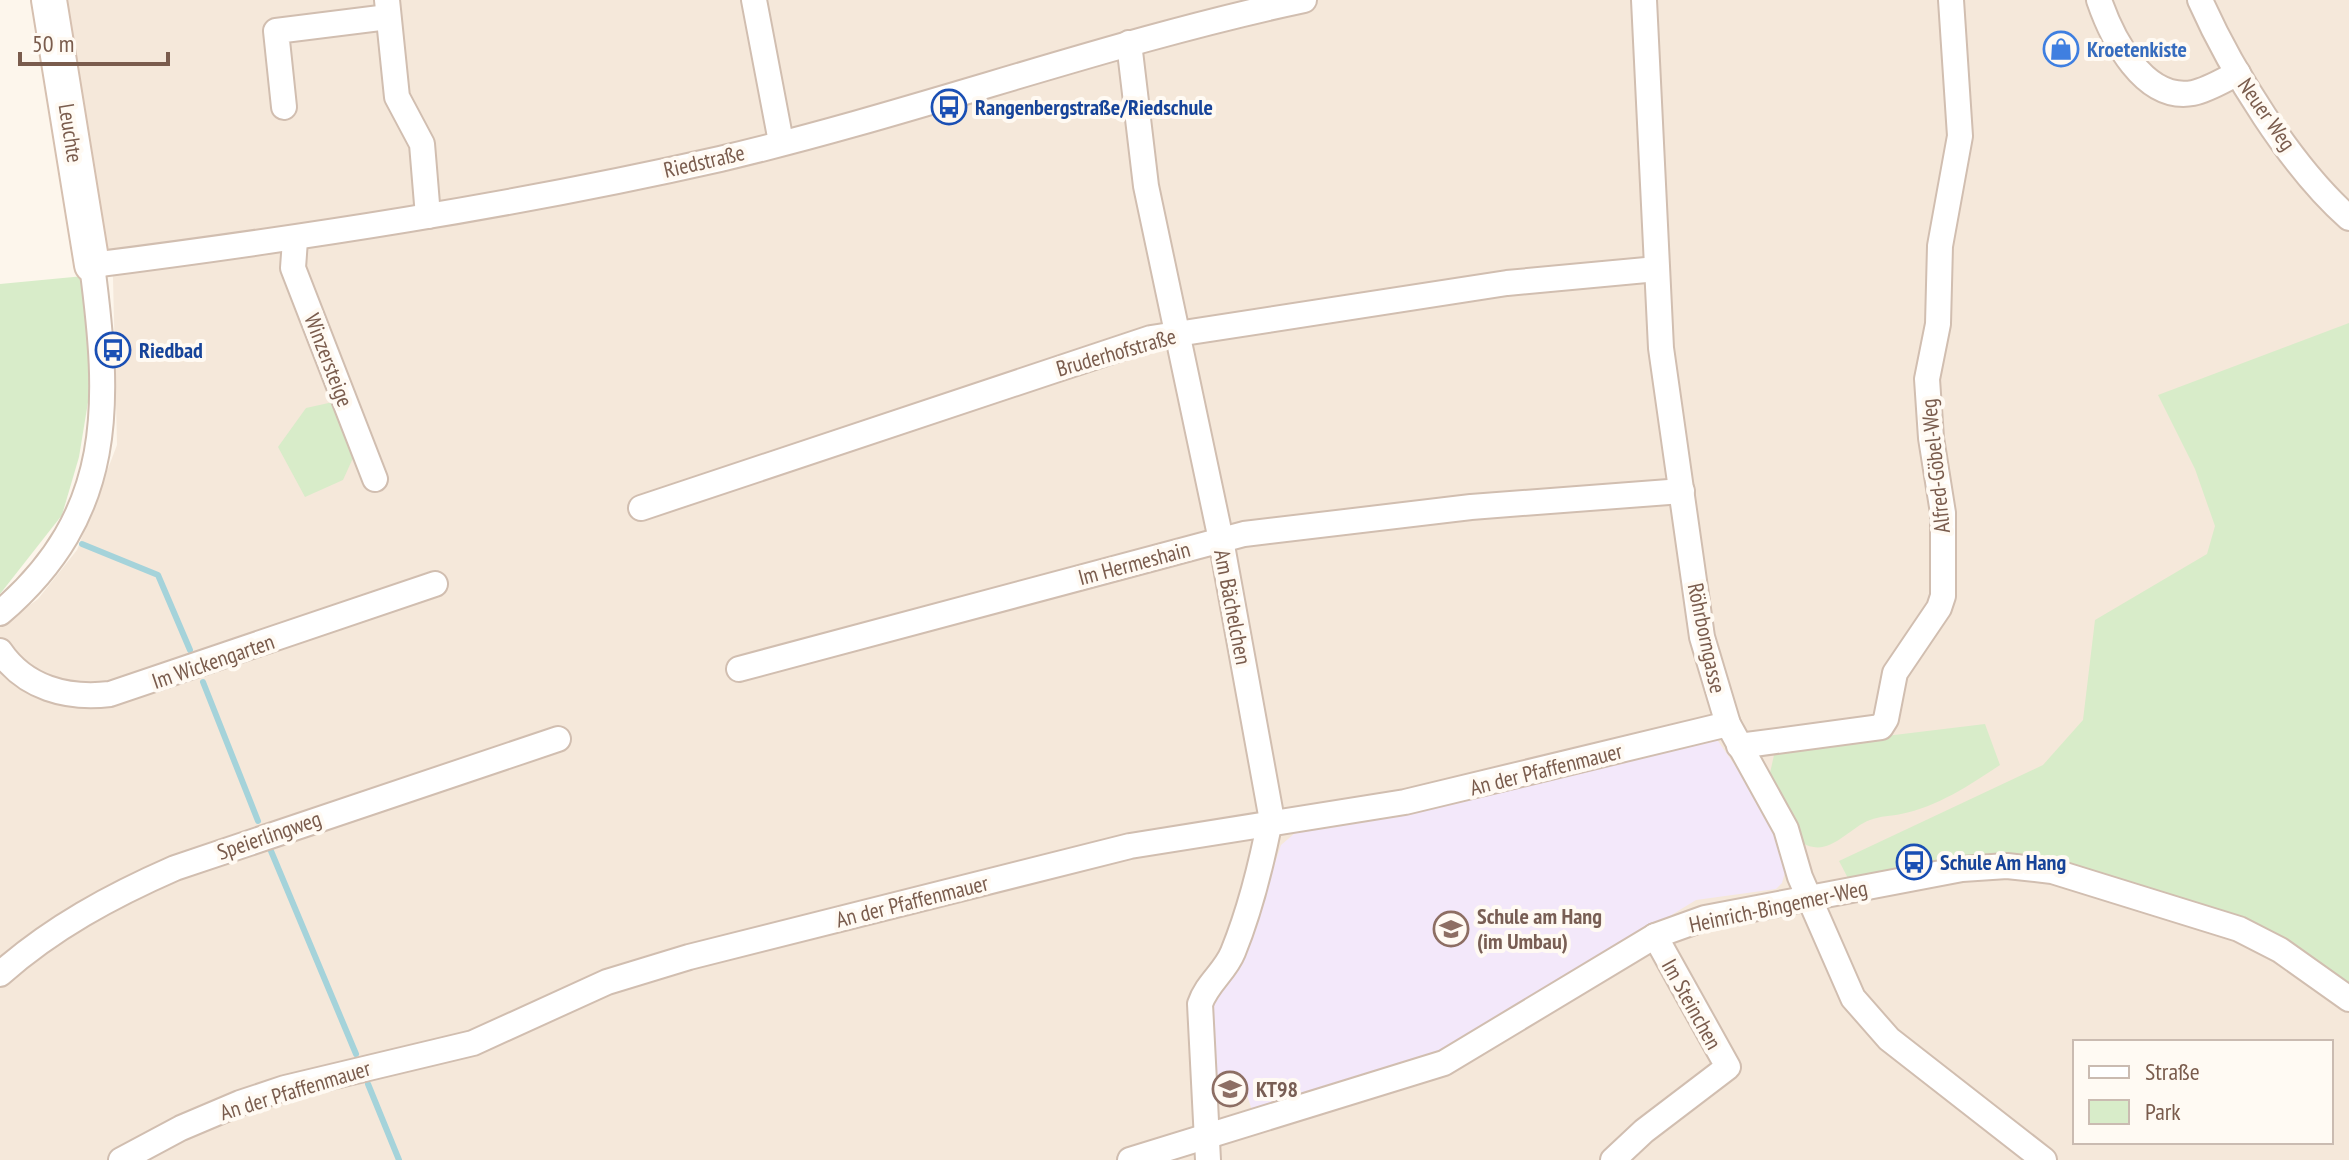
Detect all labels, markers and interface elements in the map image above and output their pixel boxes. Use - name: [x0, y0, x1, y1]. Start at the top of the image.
- scale bar: [20, 16, 168, 66]
- text: 50 m: [32, 28, 74, 59]
- shop icon: Kroetenkiste: [2042, 30, 2080, 68]
- place label: Kroetenkiste: [2087, 35, 2187, 63]
- street label: Neuer Weg: [2232, 72, 2302, 156]
- bus stop icon: Rangenbergstraße/Riedschule: [930, 88, 968, 126]
- place label: Rangenbergstraße/Riedschule: [975, 93, 1213, 121]
- street label: Leuchte: [53, 102, 89, 164]
- street label: Riedstraße: [661, 138, 747, 184]
- street label: Winzersteige: [298, 309, 360, 411]
- street label: Bruderhofstraße: [1053, 322, 1179, 382]
- bus stop icon: Riedbad: [94, 331, 132, 369]
- place label: Riedbad: [139, 336, 203, 364]
- street label: Alfred-Göbel-Weg: [1914, 397, 1956, 535]
- street label: Im Hermeshain: [1075, 535, 1193, 591]
- street label: Am Bächelchen: [1208, 547, 1258, 667]
- street label: Röhrborngasse: [1682, 580, 1732, 696]
- street label: Im Wickengarten: [148, 627, 278, 695]
- street label: An der Pfaffenmauer: [1467, 737, 1625, 801]
- street label: Speierlingweg: [213, 804, 325, 866]
- bus stop icon: Schule Am Hang: [1895, 843, 1933, 881]
- place label: Schule Am Hang: [1940, 848, 2066, 876]
- street label: An der Pfaffenmauer: [833, 869, 991, 933]
- street label: Heinrich-Bingemer-Weg: [1686, 873, 1870, 939]
- place label: Schule am Hang (im Umbau): [1477, 902, 1602, 955]
- school or university icon: Schule am Hang (im Umbau): [1432, 910, 1470, 948]
- street label: Im Steinchen: [1656, 954, 1728, 1054]
- legend: [2073, 1040, 2333, 1144]
- street label: An der Pfaffenmauer: [216, 1054, 374, 1126]
- text: Straße: [2145, 1056, 2200, 1087]
- school or university icon: KT98: [1211, 1070, 1249, 1108]
- place label: KT98: [1256, 1075, 1298, 1103]
- text: Park: [2145, 1096, 2181, 1127]

